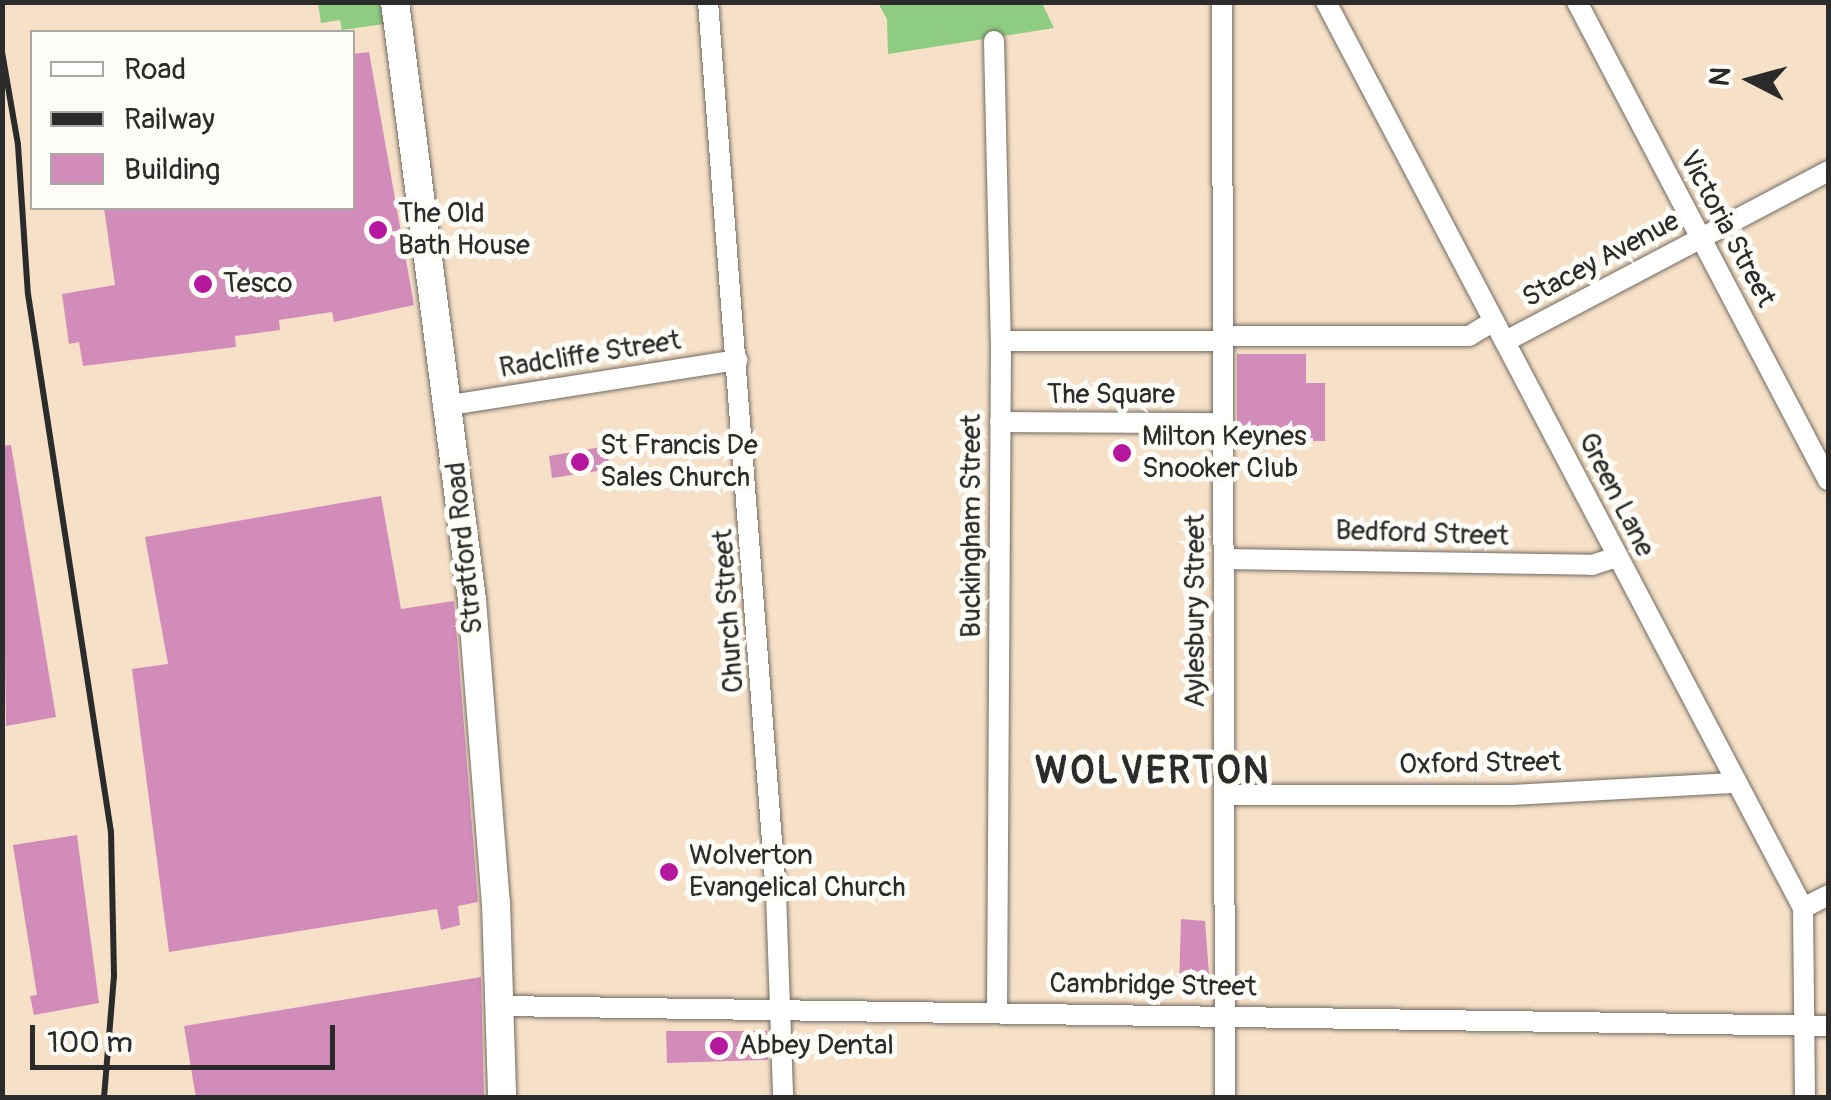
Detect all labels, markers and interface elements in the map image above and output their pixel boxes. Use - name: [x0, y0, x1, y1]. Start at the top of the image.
- legend: [30, 30, 355, 210]
- north arrow: [1701, 30, 1801, 130]
- text: Road: [124, 51, 186, 88]
- text: N: [1702, 66, 1739, 88]
- text: Railway: [124, 101, 215, 138]
- street label: Victoria Street: [1672, 145, 1782, 313]
- text: Building: [124, 151, 220, 188]
- place label: The Old Bath House: [398, 197, 530, 263]
- street label: Stacey Avenue: [1517, 205, 1685, 315]
- marker: The Old Bath House: [367, 219, 389, 241]
- place label: Tesco: [223, 267, 292, 301]
- marker: Tesco: [192, 273, 214, 295]
- street label: Radcliffe Street: [497, 324, 683, 386]
- street label: The Square: [1047, 378, 1175, 412]
- street label: Buckingham Street: [955, 414, 989, 638]
- place label: Milton Keynes Snooker Club: [1142, 420, 1307, 486]
- street label: Green Lane: [1570, 427, 1662, 563]
- place label: St Francis De Sales Church: [600, 429, 758, 495]
- marker: Milton Keynes Snooker Club: [1111, 442, 1133, 464]
- marker: St Francis De Sales Church: [569, 451, 591, 473]
- street label: Stratford Road: [439, 460, 491, 636]
- street label: Aylesbury Street: [1179, 514, 1213, 708]
- street label: Bedford Street: [1335, 514, 1509, 554]
- street label: Church Street: [707, 528, 751, 694]
- street label: Oxford Street: [1399, 746, 1561, 782]
- district label: WOLVERTON: [1035, 749, 1271, 795]
- place label: Wolverton Evangelical Church: [689, 839, 906, 905]
- marker: Wolverton Evangelical Church: [658, 861, 680, 883]
- street label: Cambridge Street: [1049, 967, 1257, 1005]
- scale bar: [35, 1005, 340, 1067]
- text: 100 m: [47, 1024, 133, 1061]
- place label: Abbey Dental: [739, 1029, 894, 1063]
- marker: Abbey Dental: [708, 1035, 730, 1057]

